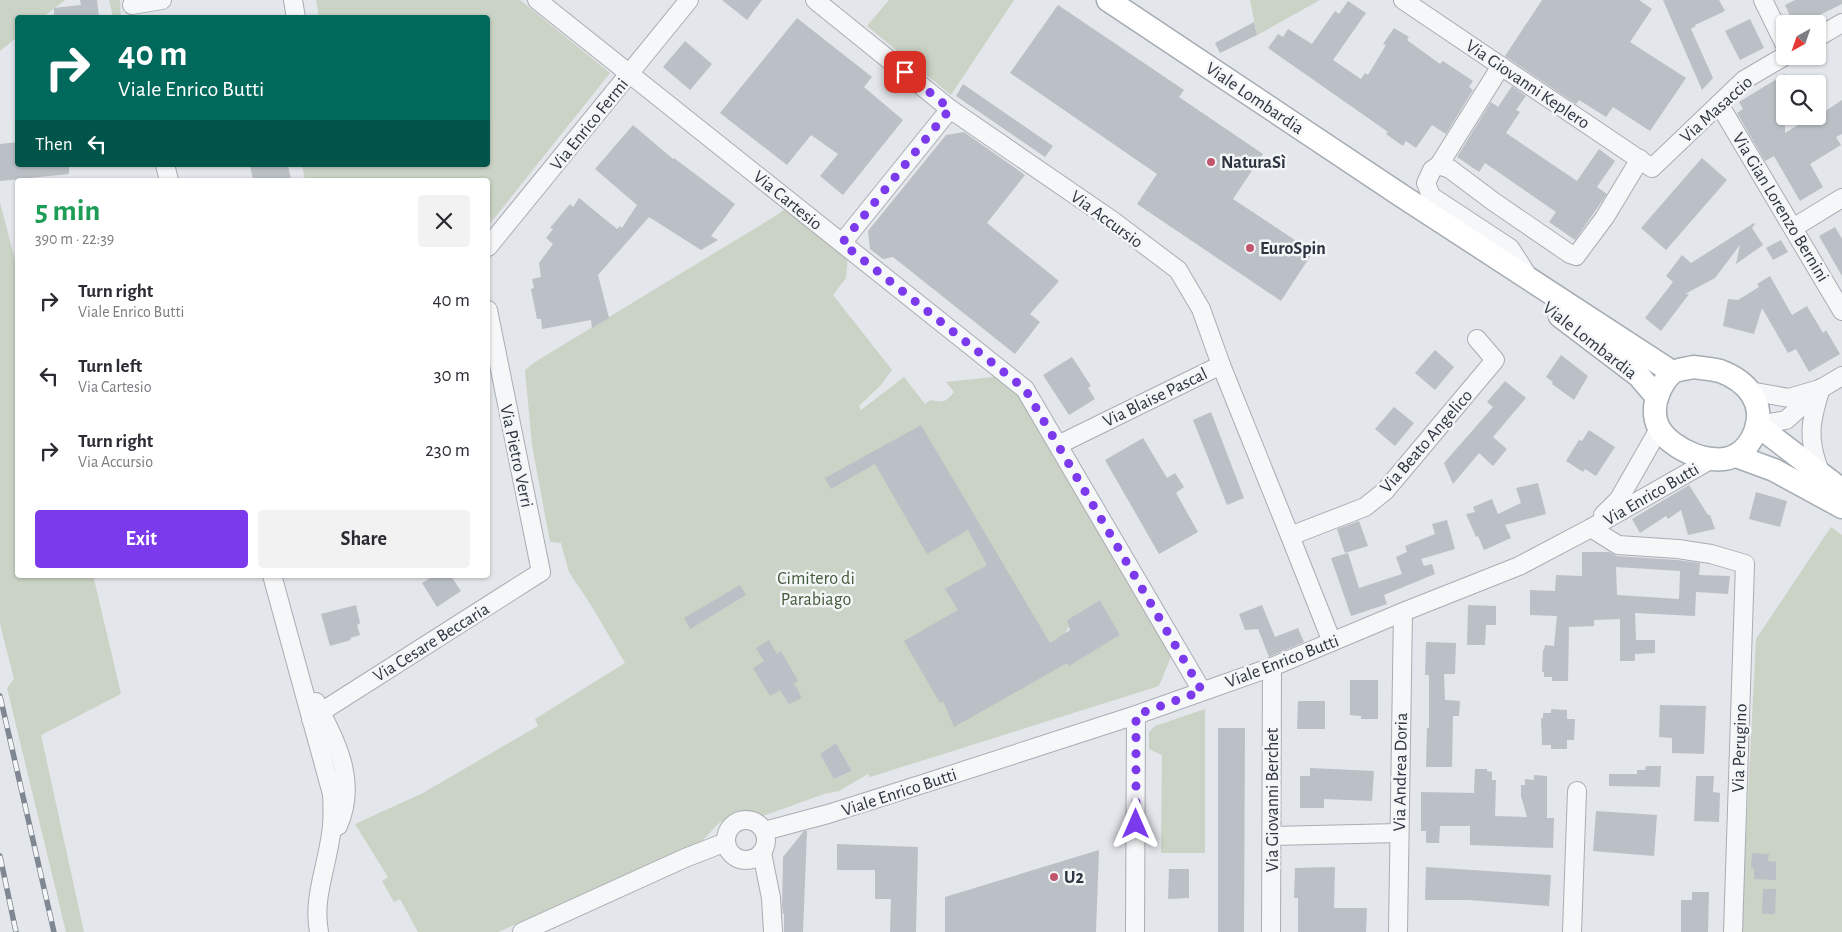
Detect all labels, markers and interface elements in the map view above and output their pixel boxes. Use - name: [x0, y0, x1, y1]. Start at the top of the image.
- north arrow: [1776, 15, 1826, 65]
- map controls: [1776, 15, 1826, 125]
- icon: right: [35, 35, 100, 100]
- text: 40 m: [118, 37, 187, 72]
- street label: Via Giovanni Keplero: [1462, 37, 1593, 133]
- pin: [884, 51, 926, 93]
- icon: arrive: [891, 58, 919, 86]
- street label: Viale Lombardia: [1202, 59, 1307, 138]
- street label: Via Masaccio: [1677, 73, 1756, 147]
- street label: Via Enrico Fermi: [547, 75, 632, 174]
- button: search: [1776, 75, 1826, 125]
- text: Viale Enrico Butti: [118, 78, 264, 100]
- icon: left: [83, 130, 111, 158]
- street label: Via Gian Lorenzo Bernini: [1729, 130, 1832, 285]
- text: Then: [35, 135, 73, 154]
- place label: NaturaSì: [1221, 154, 1286, 172]
- marker: NaturaSì: [1205, 156, 1217, 168]
- street label: Via Cartesio: [750, 168, 825, 234]
- street label: Via Accursio: [1067, 188, 1146, 252]
- button: close: [418, 195, 470, 247]
- text: 5 min: [35, 196, 100, 226]
- text: 390 m · 22:39: [35, 231, 114, 247]
- place label: EuroSpin: [1260, 240, 1326, 258]
- marker: EuroSpin: [1244, 242, 1256, 254]
- text: Turn right: [78, 282, 153, 301]
- icon: right: [35, 287, 63, 315]
- text: 40 m: [432, 291, 470, 310]
- street label: Viale Lombardia: [1539, 299, 1640, 383]
- text: Viale Enrico Butti: [78, 304, 184, 320]
- text: Turn left: [78, 357, 142, 376]
- icon: left: [35, 362, 63, 390]
- street label: Via Blaise Pascal: [1100, 365, 1211, 431]
- text: 30 m: [434, 366, 470, 385]
- text: Via Cartesio: [78, 379, 152, 395]
- street label: Via Beato Angelico: [1377, 386, 1476, 497]
- street label: Via Pietro Verri: [496, 403, 536, 509]
- text: Turn right: [78, 432, 153, 451]
- icon: right: [35, 437, 63, 465]
- text: 230 m: [425, 441, 470, 460]
- text: Via Accursio: [78, 454, 153, 470]
- street label: Via Enrico Butti: [1601, 460, 1702, 529]
- button: Exit: [35, 510, 248, 568]
- button: Share: [258, 510, 470, 568]
- park label: Cimitero di Parabiago: [777, 570, 855, 609]
- street label: Via Cesare Beccaria: [370, 600, 493, 686]
- street label: Viale Enrico Butti: [1223, 632, 1341, 692]
- street label: Via Perugino: [1729, 703, 1751, 793]
- street label: Via Andrea Doria: [1391, 712, 1411, 832]
- street label: Via Giovanni Berchet: [1264, 727, 1282, 872]
- street label: Viale Enrico Butti: [840, 766, 959, 820]
- position arrow: [1109, 797, 1161, 849]
- place label: U2: [1064, 869, 1084, 887]
- marker: U2: [1048, 871, 1060, 883]

